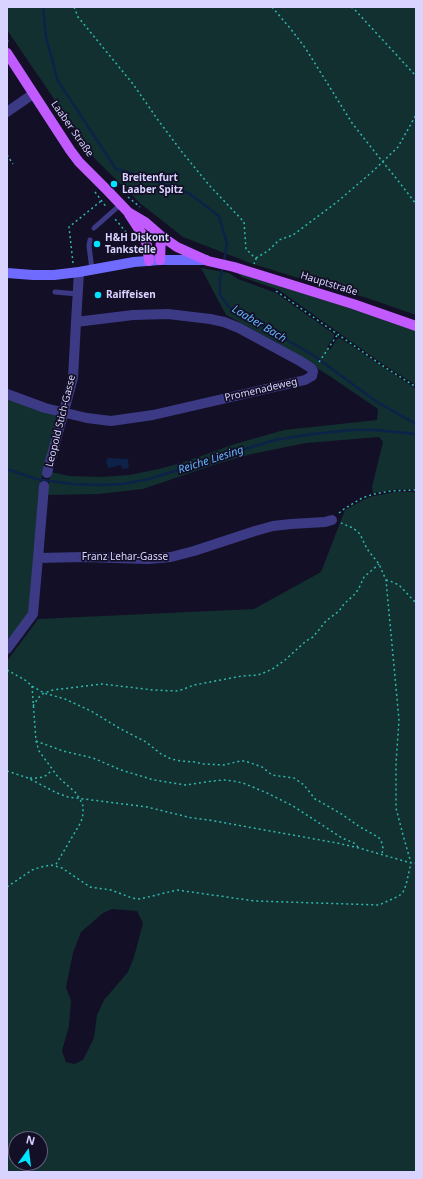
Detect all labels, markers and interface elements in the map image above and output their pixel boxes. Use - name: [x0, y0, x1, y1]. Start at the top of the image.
- street label: Laaber Straße: [48, 99, 96, 159]
- place label: Breitenfurt Laaber Spitz: [122, 172, 183, 196]
- marker: Breitenfurt Laaber Spitz: [109, 179, 119, 189]
- place label: H&H Diskont Tankstelle: [105, 232, 169, 256]
- marker: H&H Diskont Tankstelle: [92, 239, 102, 249]
- street label: Hauptstraße: [299, 270, 359, 298]
- place label: Raiffeisen: [106, 289, 156, 301]
- marker: Raiffeisen: [93, 290, 103, 300]
- water label: Laaber Bach: [229, 303, 289, 345]
- street label: Leopold Stich-Gasse: [44, 374, 78, 468]
- street label: Promenadeweg: [224, 376, 298, 404]
- water label: Reiche Liesing: [177, 443, 245, 477]
- street label: Franz Lehar-Gasse: [82, 551, 168, 563]
- north arrow: [8, 1131, 48, 1171]
- text: N: [25, 1131, 37, 1148]

